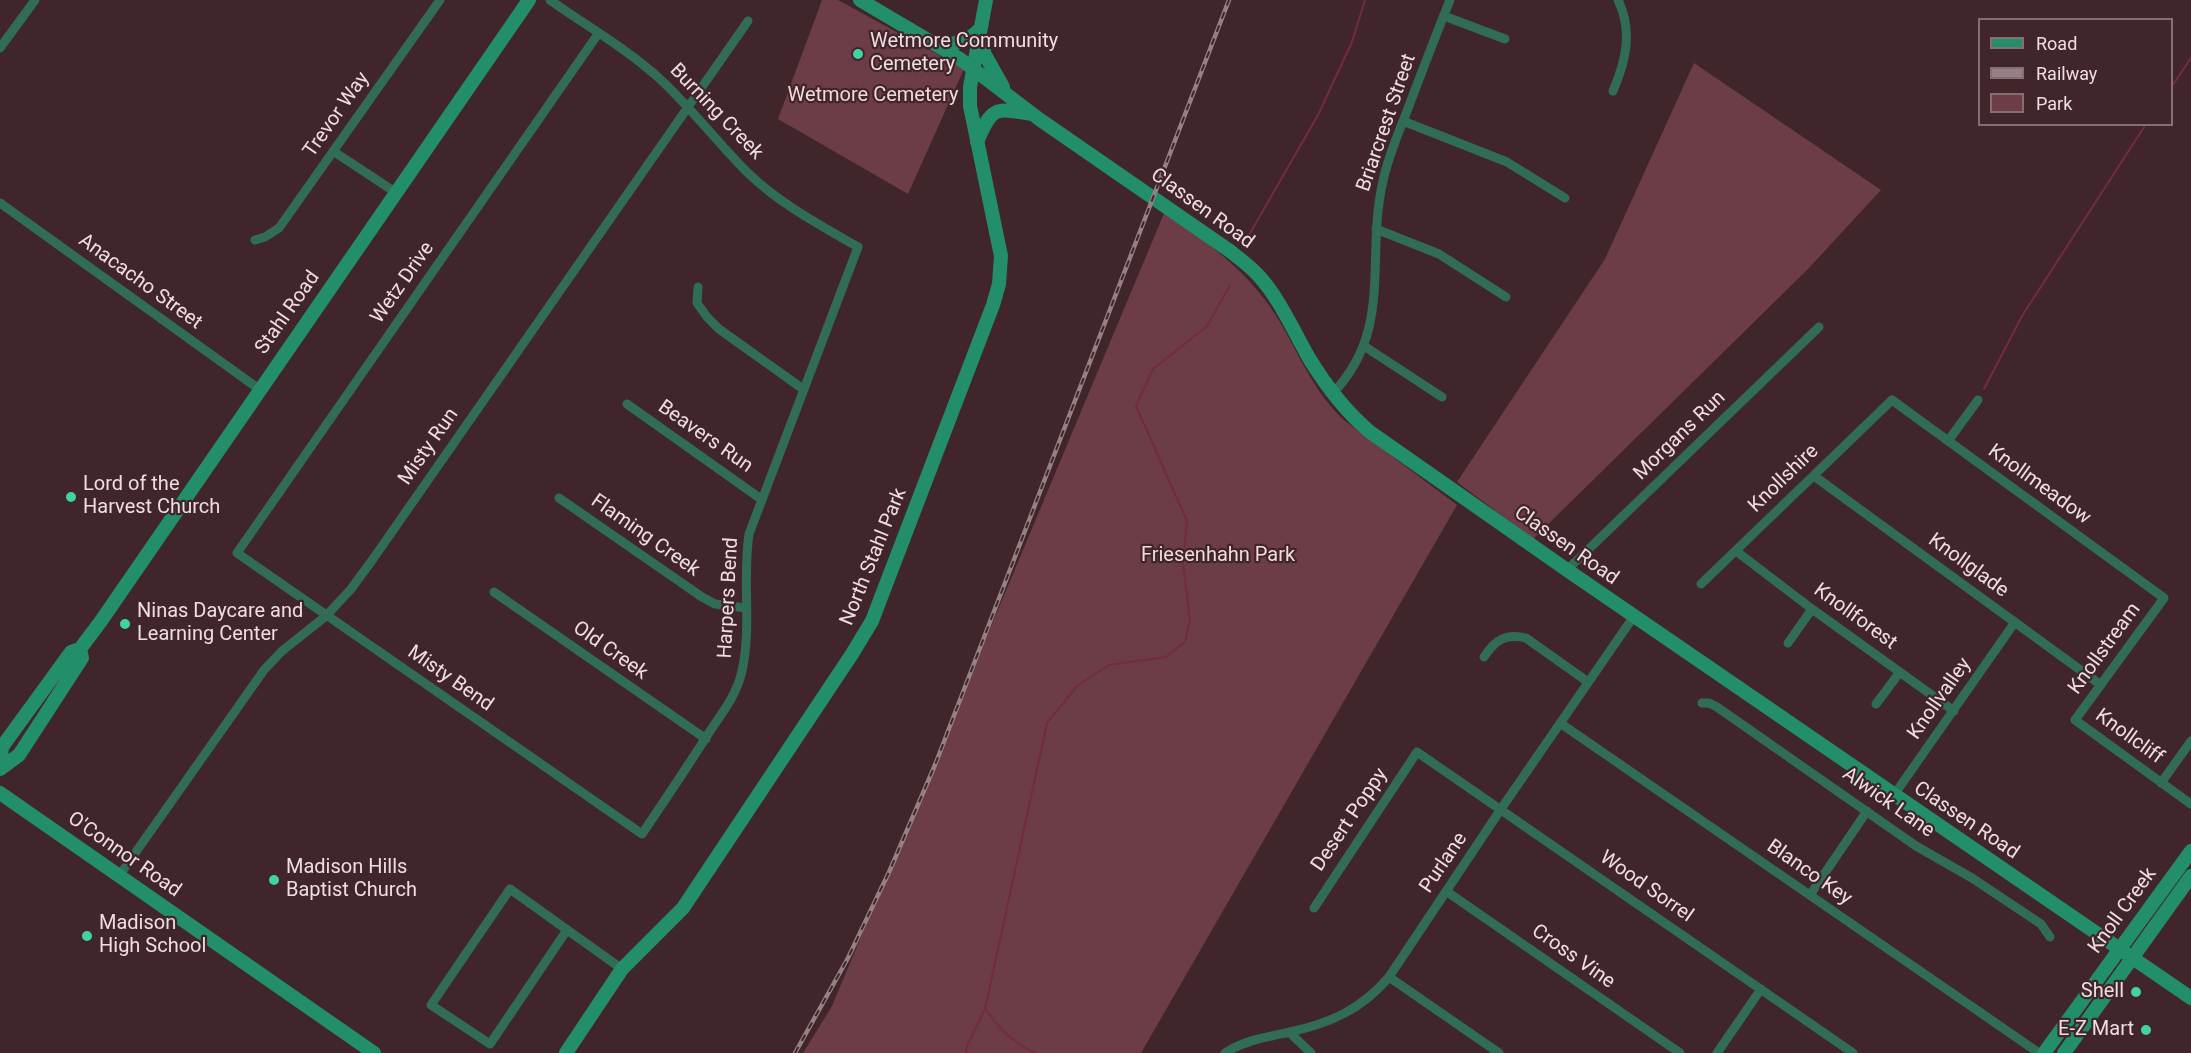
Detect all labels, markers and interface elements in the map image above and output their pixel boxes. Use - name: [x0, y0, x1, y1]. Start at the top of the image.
- legend: [1978, 18, 2173, 126]
- place label: Wetmore Community Cemetery: [870, 30, 1058, 77]
- text: Road: [2036, 33, 2077, 54]
- marker: Wetmore Community Cemetery: [851, 47, 865, 61]
- street label: Briarcrest Street: [1352, 51, 1422, 195]
- street label: Burning Creek: [664, 59, 768, 165]
- text: Railway: [2036, 63, 2097, 84]
- street label: Trevor Way: [299, 68, 375, 162]
- park label: Wetmore Cemetery: [787, 84, 959, 108]
- text: Park: [2036, 93, 2072, 114]
- street label: Classen Road: [1146, 163, 1258, 255]
- street label: Anacacho Street: [74, 229, 206, 335]
- street label: Wetz Drive: [366, 237, 440, 329]
- street label: Stahl Road: [251, 267, 325, 359]
- street label: Morgans Run: [1629, 386, 1731, 486]
- street label: Beavers Run: [653, 396, 757, 478]
- street label: Misty Run: [394, 404, 464, 490]
- street label: Knollshire: [1744, 440, 1824, 518]
- street label: Knollmeadow: [1983, 440, 2095, 530]
- place label: Lord of the Harvest Church: [83, 473, 220, 520]
- street label: North Stahl Park: [836, 485, 912, 629]
- marker: Lord of the Harvest Church: [64, 490, 78, 504]
- street label: Flaming Creek: [586, 490, 704, 582]
- street label: Classen Road: [1509, 501, 1623, 591]
- street label: Knollglade: [1923, 529, 2013, 603]
- street label: Harpers Bend: [714, 537, 744, 659]
- park label: Friesenhahn Park: [1141, 544, 1295, 568]
- street label: Knollforest: [1809, 579, 1901, 655]
- street label: Knollstream: [2064, 599, 2146, 699]
- place label: Ninas Daycare and Learning Center: [137, 600, 303, 647]
- marker: Ninas Daycare and Learning Center: [118, 617, 132, 631]
- street label: Old Creek: [568, 617, 652, 685]
- street label: Misty Bend: [403, 641, 497, 717]
- street label: Knollvalley: [1903, 653, 1977, 745]
- street label: Knollcliff: [2090, 704, 2168, 770]
- street label: Alwick Lane: [1837, 763, 1939, 843]
- street label: Desert Poppy: [1307, 764, 1393, 876]
- street label: Classen Road: [1909, 777, 2023, 865]
- street label: O'Connor Road: [63, 807, 185, 903]
- street label: Purlane: [1415, 828, 1473, 898]
- street label: Blanco Key: [1762, 835, 1856, 911]
- street label: Wood Sorrel: [1595, 846, 1697, 928]
- place label: Madison Hills Baptist Church: [286, 856, 417, 903]
- street label: Knoll Creek: [2084, 863, 2162, 959]
- marker: Madison Hills Baptist Church: [267, 873, 281, 887]
- place label: Madison High School: [99, 912, 206, 959]
- street label: Cross Vine: [1527, 920, 1619, 994]
- marker: Madison High School: [80, 929, 94, 943]
- place label: Shell: [2081, 980, 2124, 1004]
- marker: Shell: [2129, 985, 2143, 999]
- place label: E-Z Mart: [2058, 1018, 2134, 1042]
- marker: E-Z Mart: [2139, 1023, 2153, 1037]

